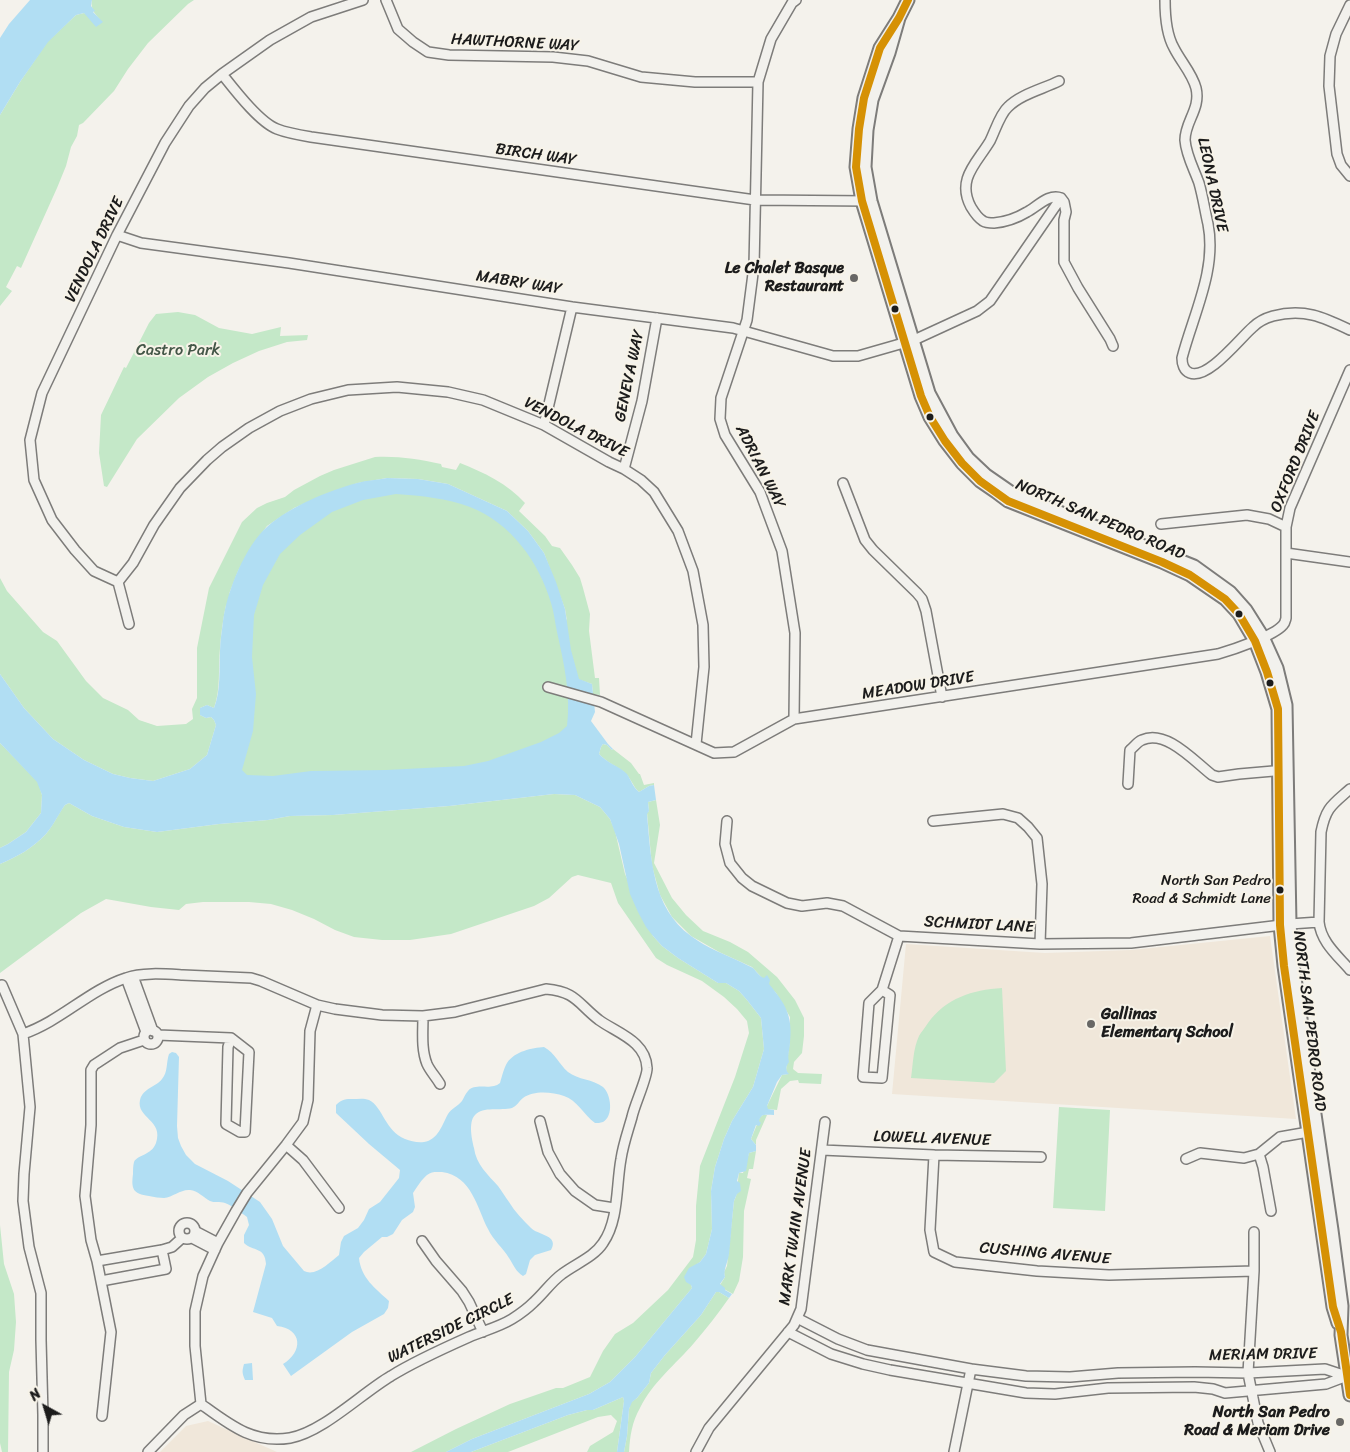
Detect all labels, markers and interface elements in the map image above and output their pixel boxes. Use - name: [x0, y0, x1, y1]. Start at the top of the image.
- street label: HAWTHORNE WAY: [450, 30, 580, 56]
- street label: LEONA DRIVE: [1193, 136, 1231, 234]
- street label: BIRCH WAY: [494, 140, 578, 170]
- street label: VENDOLA DRIVE: [61, 194, 129, 306]
- place label: Le Chalet Basque Restaurant: [725, 259, 844, 297]
- street label: MABRY WAY: [475, 267, 563, 299]
- marker: Le Chalet Basque Restaurant: [848, 272, 860, 284]
- unlabelled marker: [890, 304, 900, 314]
- street label: GENEVA WAY: [611, 328, 649, 424]
- park label: Castro Park: [136, 341, 220, 361]
- street label: VENDOLA DRIVE: [521, 393, 631, 463]
- street label: OXFORD DRIVE: [1267, 409, 1325, 515]
- unlabelled marker: [925, 412, 935, 422]
- street label: ADRIAN WAY: [731, 422, 789, 512]
- street label: NORTH SAN PEDRO ROAD: [1012, 476, 1188, 564]
- unlabelled marker: [1234, 609, 1244, 619]
- street label: MEADOW DRIVE: [861, 668, 975, 704]
- unlabelled marker: [1265, 678, 1275, 688]
- place label: North San Pedro Road & Schmidt Lane: [1132, 872, 1271, 907]
- marker: North San Pedro Road & Schmidt Lane: [1275, 885, 1285, 895]
- street label: SCHMIDT LANE: [923, 913, 1035, 937]
- street label: NORTH SAN PEDRO ROAD: [1288, 930, 1330, 1112]
- place label: Gallinas Elementary School: [1101, 1005, 1233, 1043]
- marker: Gallinas Elementary School: [1085, 1018, 1097, 1030]
- street label: LOWELL AVENUE: [873, 1127, 991, 1151]
- street label: MARK TWAIN AVENUE: [775, 1147, 817, 1307]
- street label: CUSHING AVENUE: [979, 1239, 1111, 1269]
- street label: WATERSIDE CIRCLE: [385, 1290, 517, 1368]
- street label: MERIAM DRIVE: [1209, 1344, 1317, 1366]
- north arrow: [20, 1382, 70, 1432]
- text: N: [24, 1382, 47, 1408]
- place label: North San Pedro Road & Meriam Drive: [1184, 1403, 1330, 1441]
- marker: North San Pedro Road & Meriam Drive: [1334, 1416, 1346, 1428]

